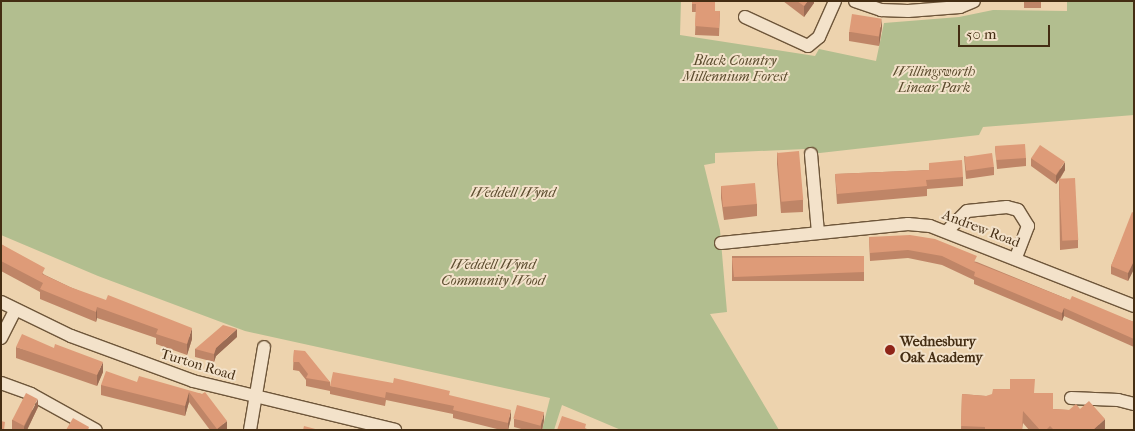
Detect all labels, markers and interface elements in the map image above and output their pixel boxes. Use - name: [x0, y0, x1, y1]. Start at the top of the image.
- scale bar: [960, 15, 1052, 47]
- text: 50 m: [966, 25, 996, 43]
- park label: Black Country Millennium Forest: [683, 53, 787, 85]
- park label: Willingsworth Linear Park: [893, 64, 975, 96]
- park label: Weddell Wynd: [470, 185, 556, 201]
- street label: Andrew Road: [940, 206, 1022, 252]
- park label: Weddell Wynd Community Wood: [441, 257, 545, 290]
- place label: Wednesbury Oak Academy: [900, 334, 983, 367]
- marker: Wednesbury Oak Academy: [884, 344, 896, 356]
- street label: Turton Road: [159, 346, 237, 384]

